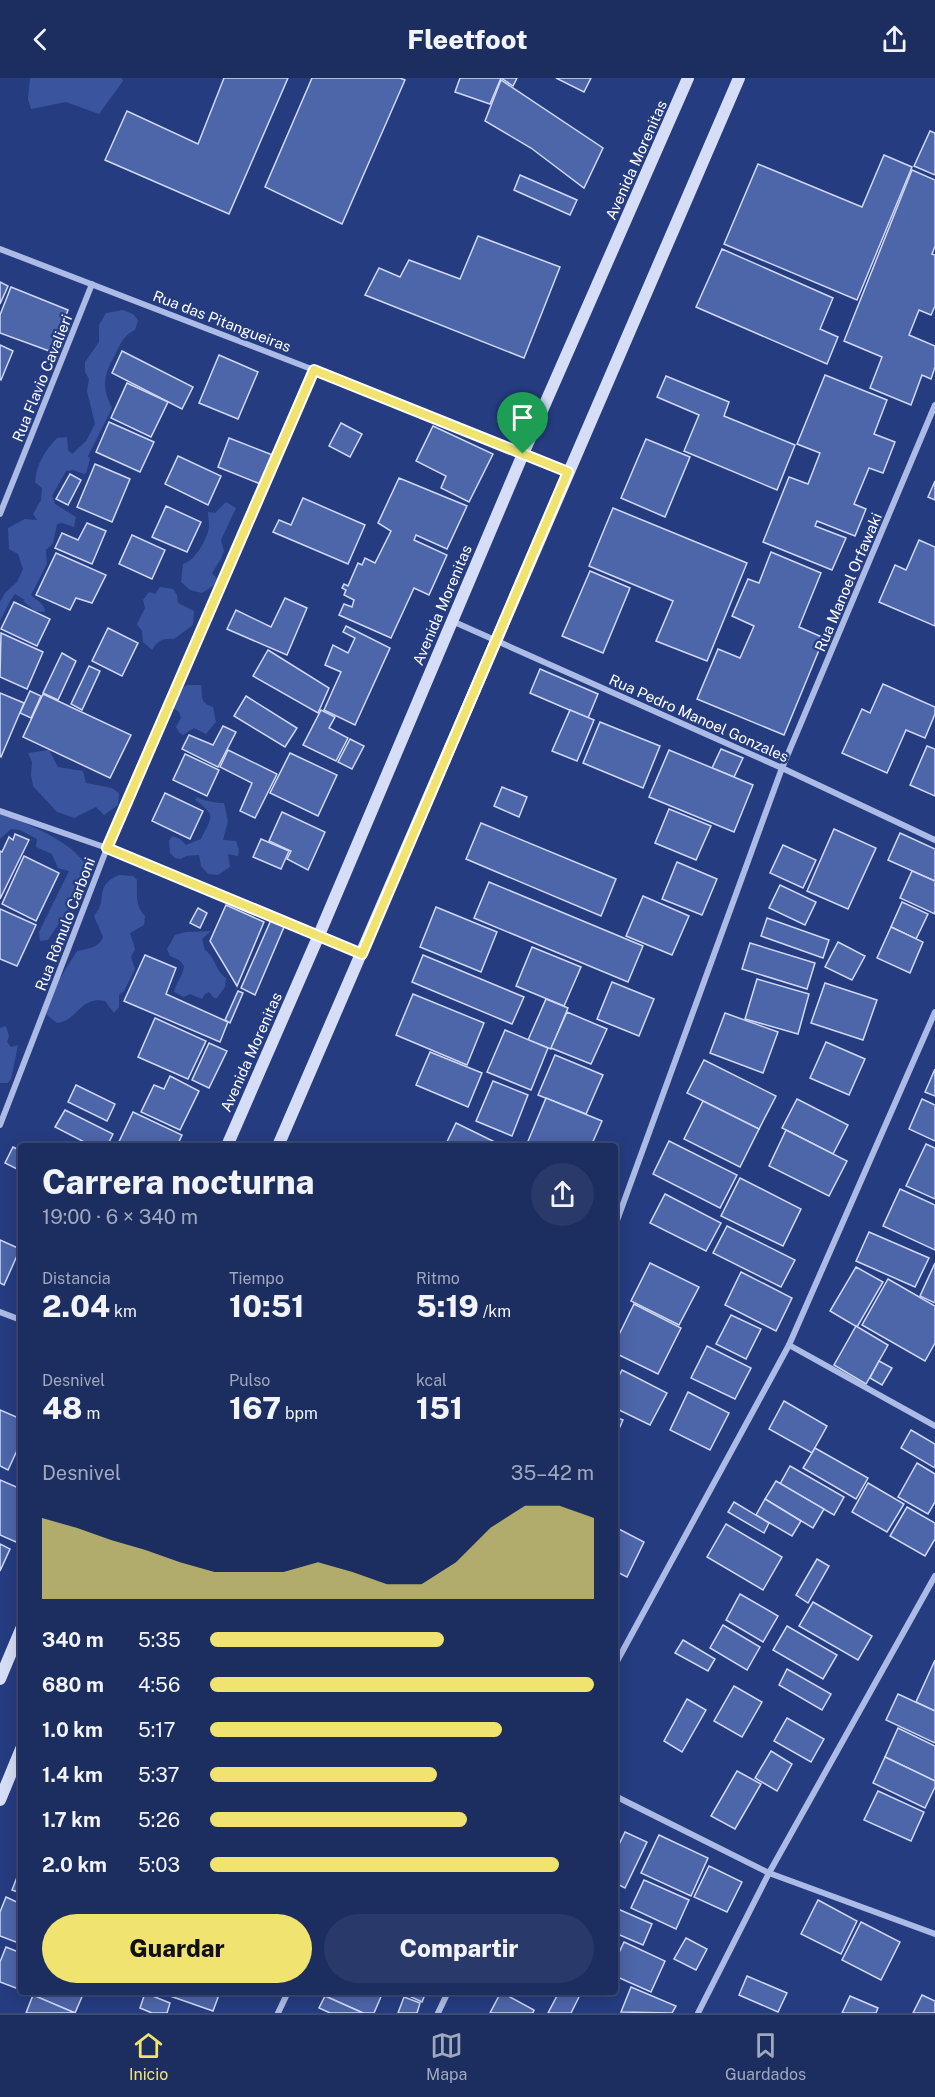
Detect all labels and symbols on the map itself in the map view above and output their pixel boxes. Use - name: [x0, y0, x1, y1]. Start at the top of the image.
- street label: Avenida Morenitas: [602, 98, 670, 222]
- street label: Rua das Pitangueiras: [151, 287, 293, 355]
- street label: Rua Flavio Cavalieri: [9, 312, 75, 444]
- pin: [497, 392, 548, 454]
- street label: Rua Manoel Orfawaki: [811, 510, 885, 654]
- street label: Avenida Morenitas: [409, 542, 475, 668]
- street label: Rua Pedro Manoel Gonzales: [607, 671, 791, 765]
- street label: Rua Rômulo Carboni: [32, 855, 98, 993]
- street label: Avenida Morenitas: [217, 990, 285, 1114]

